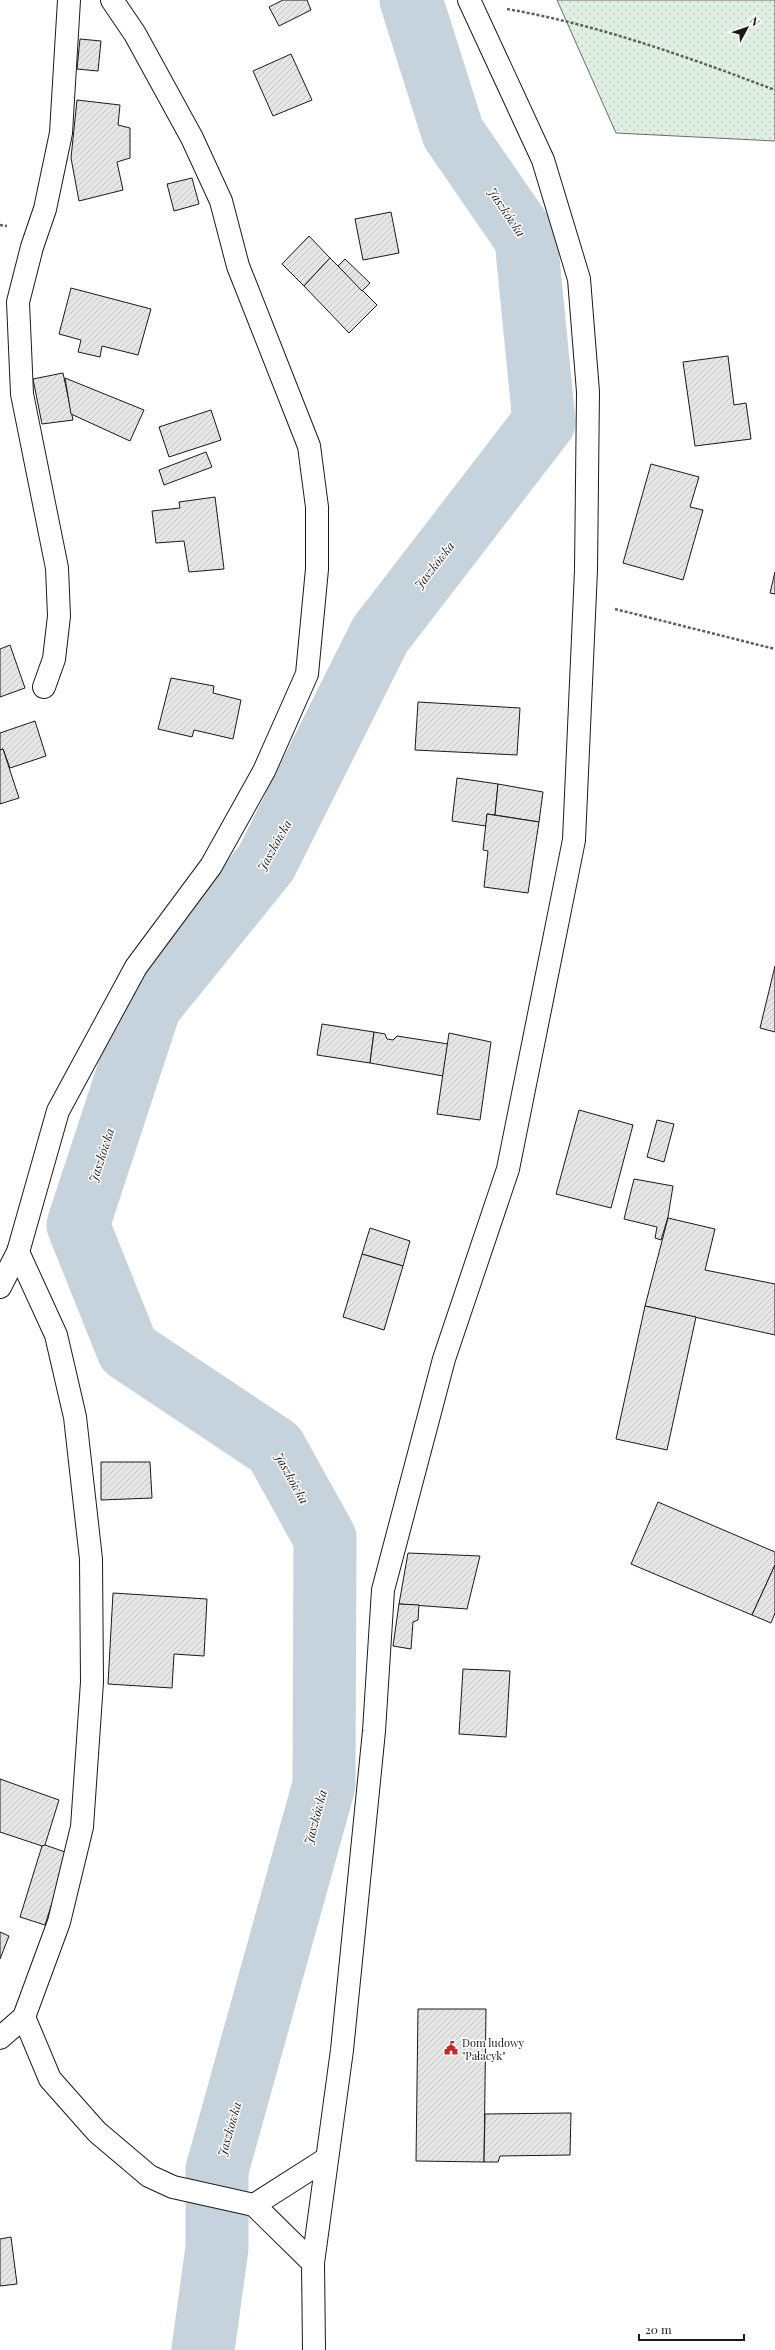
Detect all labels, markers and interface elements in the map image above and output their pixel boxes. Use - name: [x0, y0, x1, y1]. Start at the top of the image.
- north arrow: [727, 8, 767, 48]
- text: N: [747, 13, 763, 29]
- water label: Jaszkówka: [485, 184, 529, 240]
- water label: Jaszkówka: [410, 538, 458, 592]
- water label: Jaszkówka: [253, 817, 295, 873]
- water label: Jaszkówka: [85, 1126, 117, 1184]
- water label: Jaszkówka: [271, 1450, 313, 1506]
- water label: Jaszkówka: [300, 1788, 330, 1846]
- place label: Dom ludowy "Pałacyk": [462, 2035, 525, 2063]
- public building icon: Dom ludowy "Pałacyk": [443, 2040, 459, 2056]
- water label: Jaszkówka: [214, 2100, 244, 2158]
- scale bar: [639, 2316, 744, 2342]
- text: 20 m: [645, 2321, 672, 2337]

